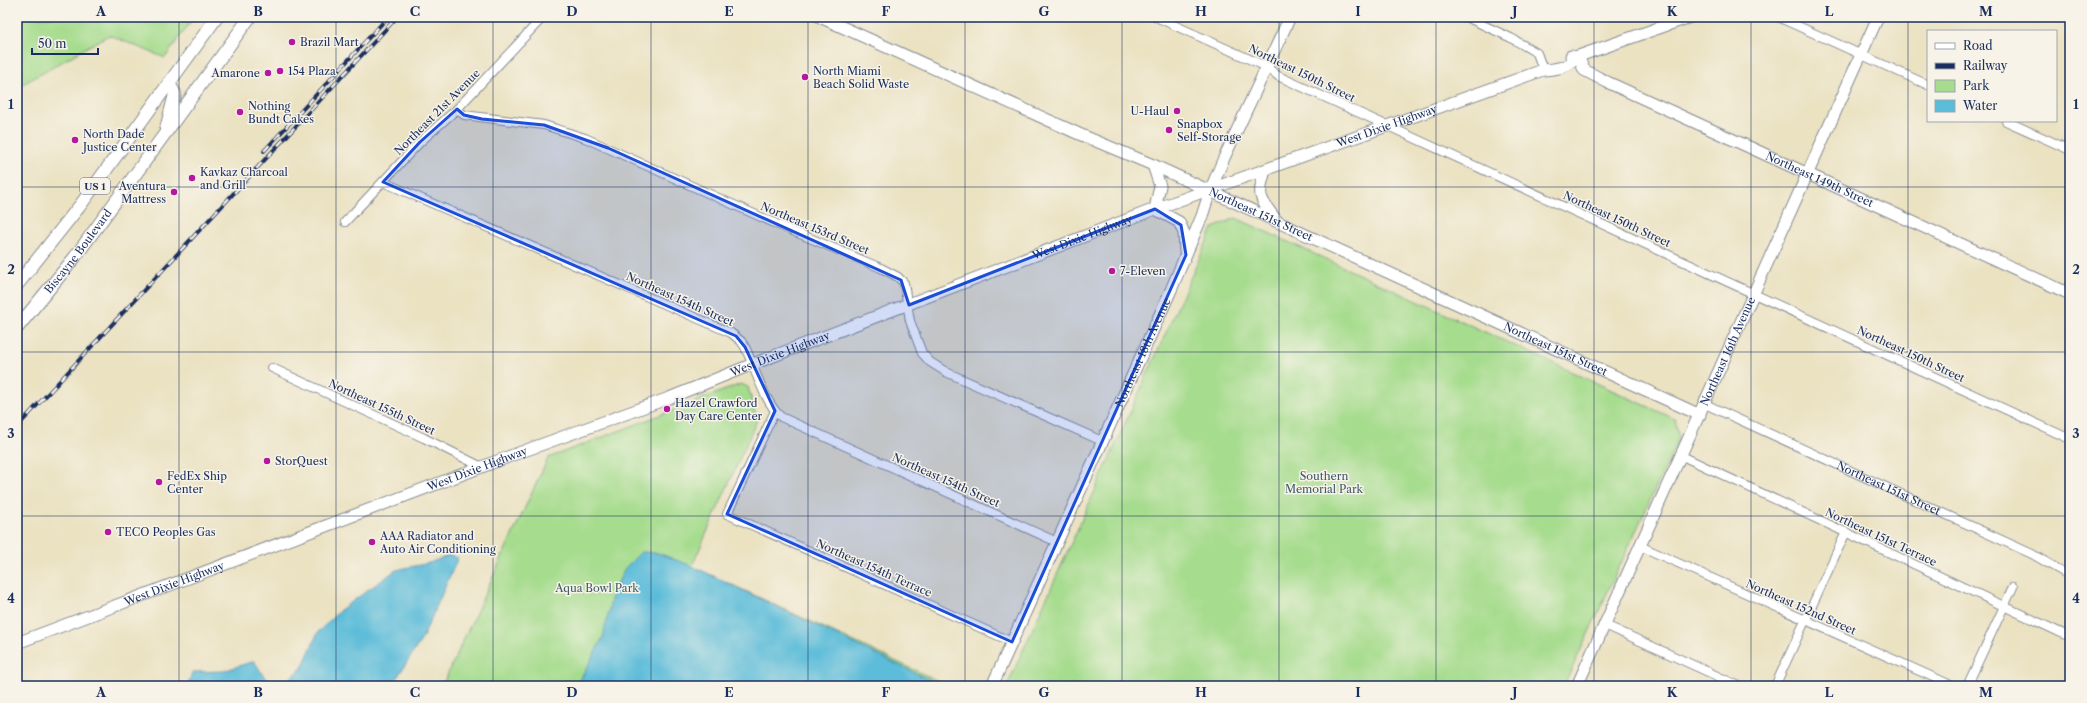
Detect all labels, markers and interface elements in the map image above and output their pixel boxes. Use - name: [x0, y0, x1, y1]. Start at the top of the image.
- text: A: [95, 3, 107, 19]
- text: B: [253, 3, 263, 19]
- text: C: [410, 3, 420, 19]
- text: D: [566, 3, 578, 19]
- text: E: [724, 3, 734, 19]
- text: F: [882, 3, 891, 19]
- text: G: [1038, 3, 1050, 19]
- text: H: [1195, 3, 1207, 19]
- text: I: [1355, 3, 1361, 19]
- text: J: [1510, 3, 1518, 19]
- text: K: [1667, 3, 1678, 19]
- text: L: [1825, 3, 1834, 19]
- text: M: [1979, 3, 1993, 19]
- scale bar: [32, 30, 98, 56]
- legend: [1927, 30, 2057, 122]
- place label: Brazil Mart: [300, 35, 359, 49]
- text: 50 m: [38, 36, 67, 51]
- marker: Brazil Mart: [287, 37, 297, 47]
- text: Road: [1963, 38, 1993, 53]
- street label: Northeast 150th Street: [1246, 41, 1358, 105]
- text: Railway: [1963, 58, 2008, 73]
- place label: 154 Plaza: [288, 64, 336, 78]
- place label: North Miami Beach Solid Waste: [813, 64, 909, 91]
- place label: Amarone: [211, 66, 260, 80]
- marker: 154 Plaza: [275, 66, 285, 76]
- street label: Northeast 21st Avenue: [391, 66, 483, 158]
- marker: Amarone: [263, 68, 273, 78]
- marker: North Miami Beach Solid Waste: [800, 72, 810, 82]
- text: Park: [1963, 78, 1990, 93]
- text: 1: [8, 96, 14, 112]
- text: 1: [2073, 96, 2079, 112]
- text: Water: [1962, 98, 1997, 113]
- place label: Nothing Bundt Cakes: [248, 99, 314, 126]
- street label: West Dixie Highway: [1334, 101, 1440, 151]
- place label: U-Haul: [1130, 104, 1170, 118]
- marker: U-Haul: [1172, 106, 1182, 116]
- marker: Nothing Bundt Cakes: [235, 107, 245, 117]
- place label: Snapbox Self-Storage: [1177, 117, 1241, 144]
- marker: Snapbox Self-Storage: [1164, 125, 1174, 135]
- place label: North Dade Justice Center: [81, 127, 157, 154]
- marker: North Dade Justice Center: [70, 135, 80, 145]
- street label: Northeast 149th Street: [1764, 149, 1876, 210]
- place label: Kavkaz Charcoal and Grill: [200, 165, 288, 192]
- marker: Kavkaz Charcoal and Grill: [187, 173, 197, 183]
- road number: US 1: [80, 178, 110, 194]
- place label: Aventura Mattress: [118, 179, 166, 206]
- street label: Northeast 151st Street: [1207, 185, 1315, 244]
- marker: Aventura Mattress: [169, 187, 179, 197]
- street label: Northeast 150th Street: [1561, 188, 1673, 250]
- street label: Northeast 153rd Street: [759, 199, 871, 257]
- street label: Biscayne Boulevard: [41, 206, 115, 296]
- street label: West Dixie Highway: [1029, 211, 1135, 263]
- text: 2: [7, 261, 15, 277]
- text: 2: [2072, 261, 2080, 277]
- place label: 7-Eleven: [1120, 264, 1166, 278]
- marker: 7-Eleven: [1107, 266, 1117, 276]
- street label: Northeast 154th Street: [624, 269, 736, 329]
- street label: Northeast 16th Avenue: [1697, 295, 1758, 408]
- street label: Northeast 18th Avenue: [1112, 296, 1173, 409]
- street label: Northeast 151st Street: [1501, 319, 1610, 379]
- street label: Northeast 150th Street: [1855, 323, 1967, 385]
- street label: West Dixie Highway: [727, 328, 833, 380]
- street label: Northeast 155th Street: [327, 376, 438, 438]
- place label: Hazel Crawford Day Care Center: [675, 396, 763, 423]
- marker: Hazel Crawford Day Care Center: [662, 404, 672, 414]
- text: 3: [7, 425, 15, 441]
- text: 3: [2072, 425, 2080, 441]
- street label: West Dixie Highway: [424, 443, 530, 494]
- street label: Northeast 154th Street: [890, 450, 1002, 510]
- place label: StorQuest: [275, 454, 328, 468]
- marker: StorQuest: [262, 456, 272, 466]
- street label: Northeast 151st Street: [1835, 458, 1943, 518]
- place label: FedEx Ship Center: [167, 469, 227, 496]
- park label: Southern Memorial Park: [1285, 469, 1364, 496]
- marker: FedEx Ship Center: [154, 477, 164, 487]
- street label: Northeast 151st Terrace: [1823, 505, 1939, 569]
- place label: TECO Peoples Gas: [116, 525, 216, 539]
- marker: TECO Peoples Gas: [103, 527, 113, 537]
- place label: AAA Radiator and Auto Air Conditioning: [379, 529, 496, 556]
- street label: Northeast 154th Terrace: [814, 536, 934, 600]
- marker: AAA Radiator and Auto Air Conditioning: [367, 537, 377, 547]
- street label: West Dixie Highway: [121, 558, 227, 609]
- street label: Northeast 152nd Street: [1744, 576, 1858, 638]
- park label: Aqua Bowl Park: [554, 581, 639, 595]
- text: 4: [7, 590, 15, 606]
- text: 4: [2072, 590, 2080, 606]
- text: A: [95, 684, 107, 700]
- text: B: [253, 684, 263, 700]
- text: C: [410, 684, 420, 700]
- text: D: [566, 684, 578, 700]
- text: E: [724, 684, 734, 700]
- text: F: [882, 684, 891, 700]
- text: G: [1038, 684, 1050, 700]
- text: H: [1195, 684, 1207, 700]
- text: I: [1355, 684, 1361, 700]
- text: J: [1510, 684, 1518, 700]
- text: K: [1667, 684, 1678, 700]
- text: L: [1825, 684, 1834, 700]
- text: M: [1979, 684, 1993, 700]

